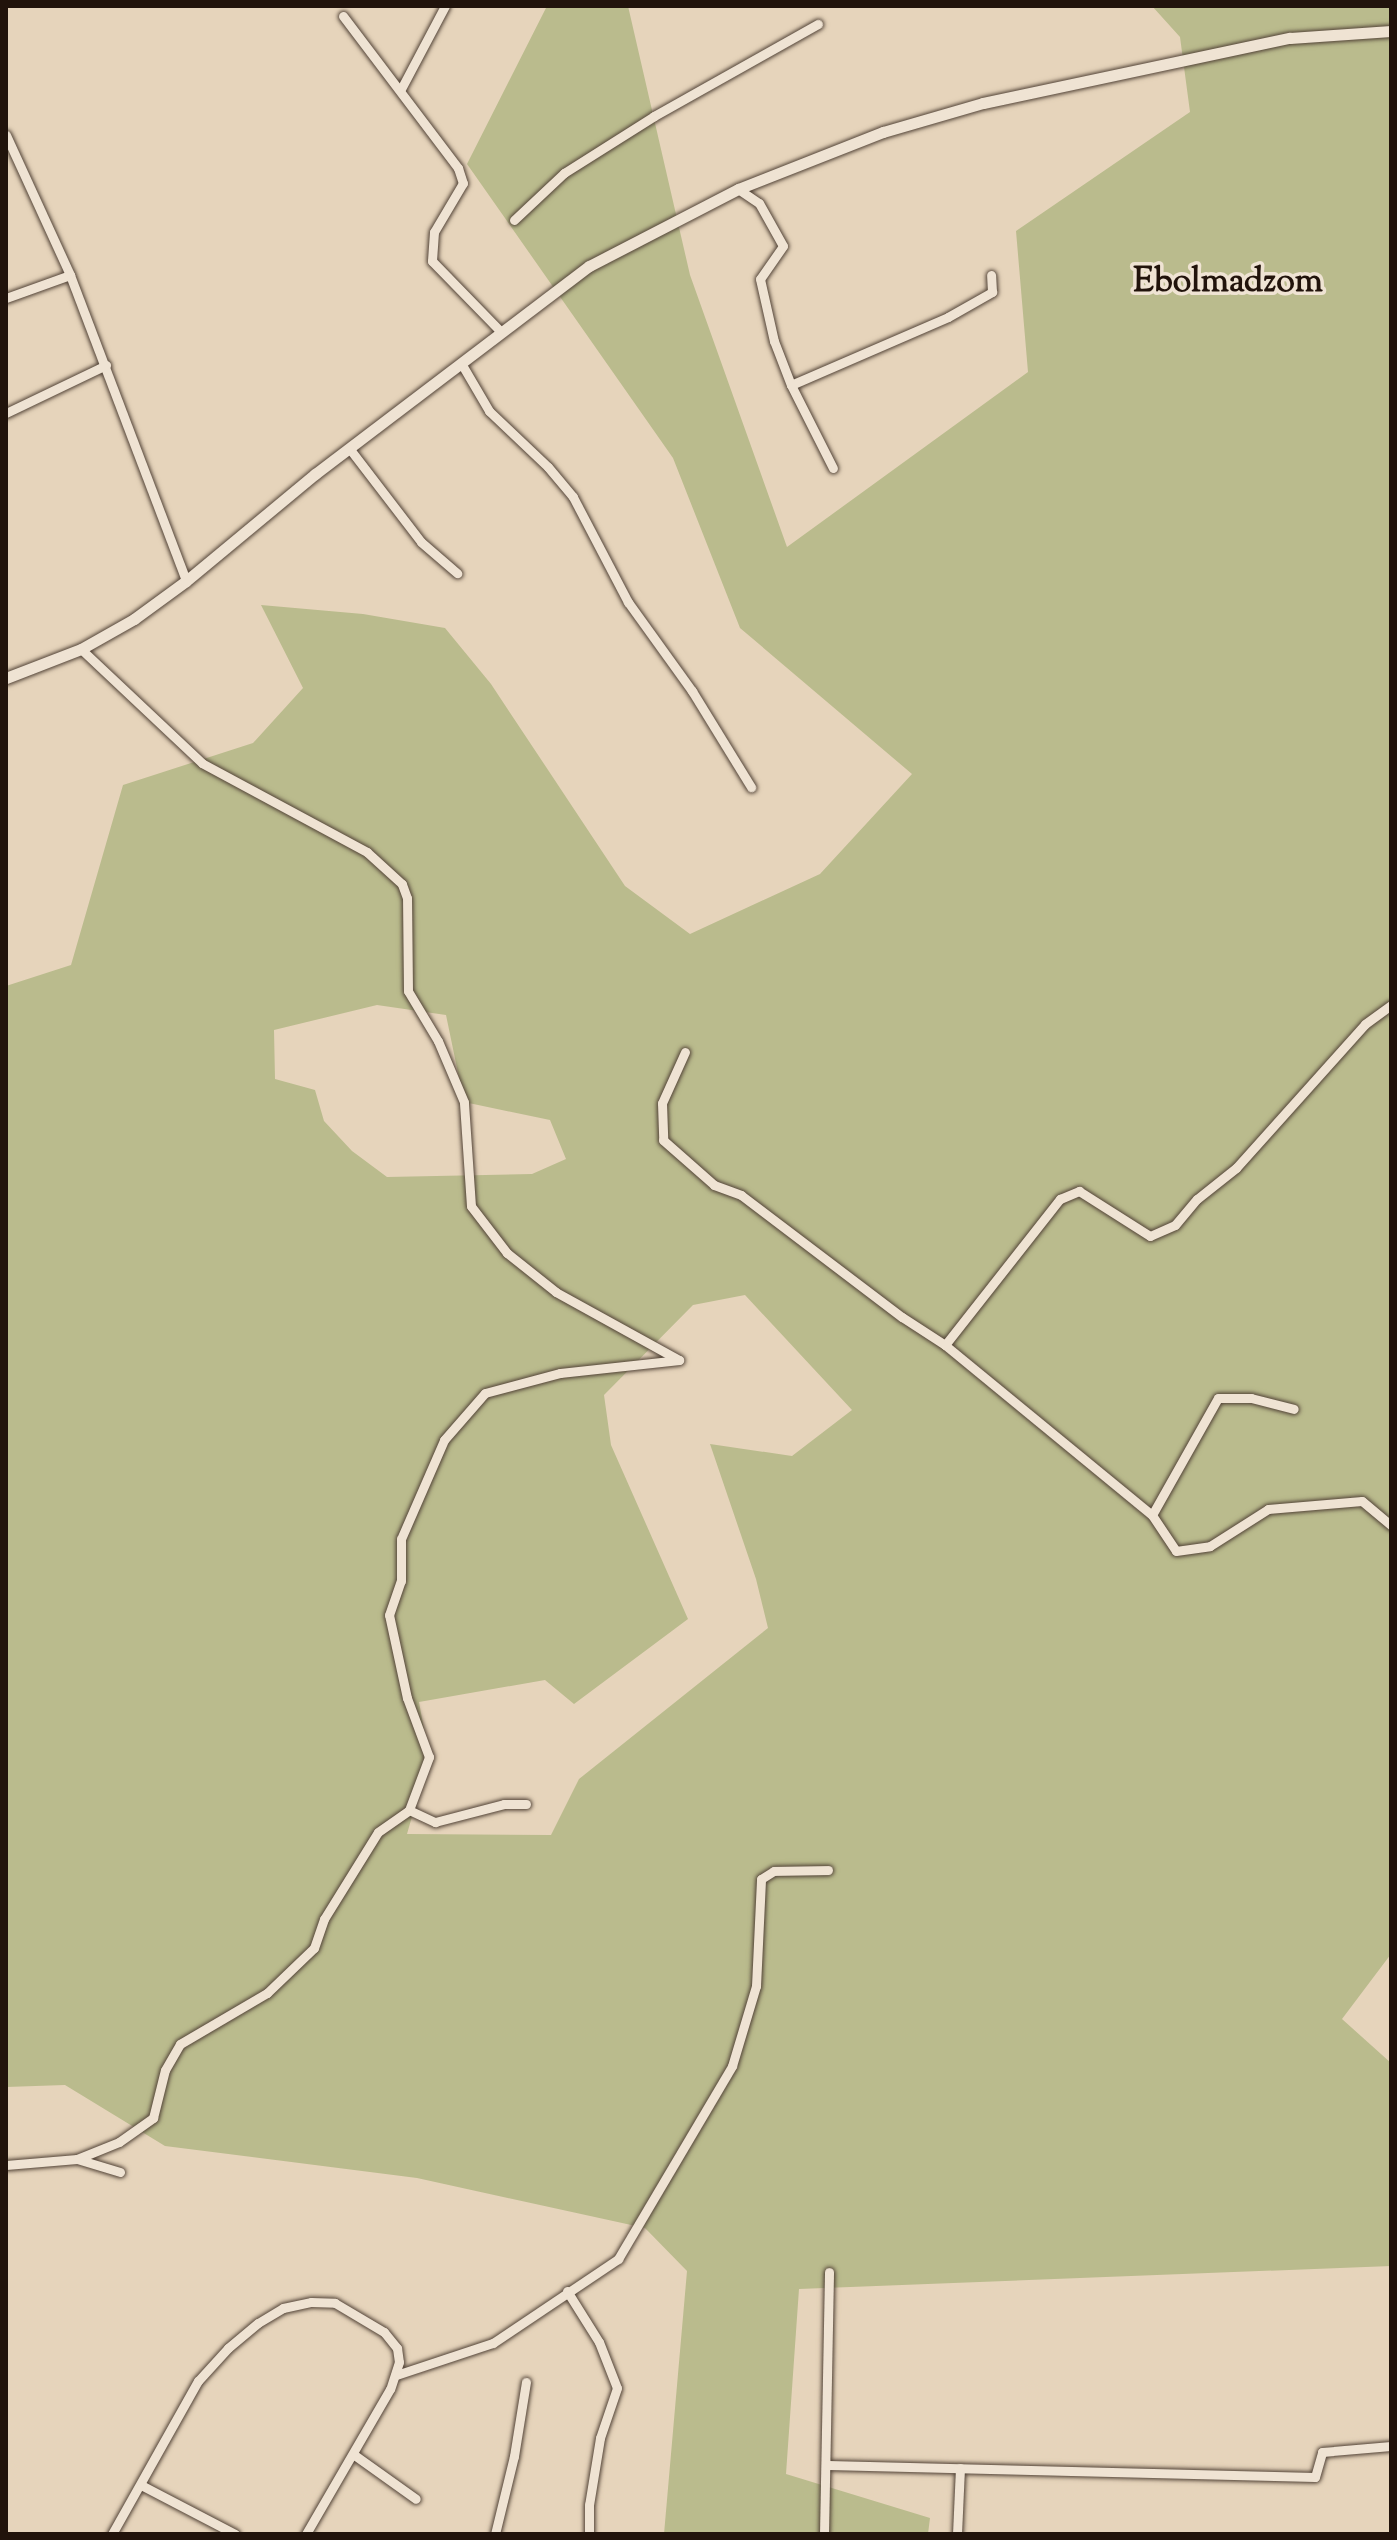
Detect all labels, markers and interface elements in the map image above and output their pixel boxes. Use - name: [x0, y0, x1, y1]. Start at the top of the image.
- district label: Ebolmadzom: [1133, 263, 1323, 303]

